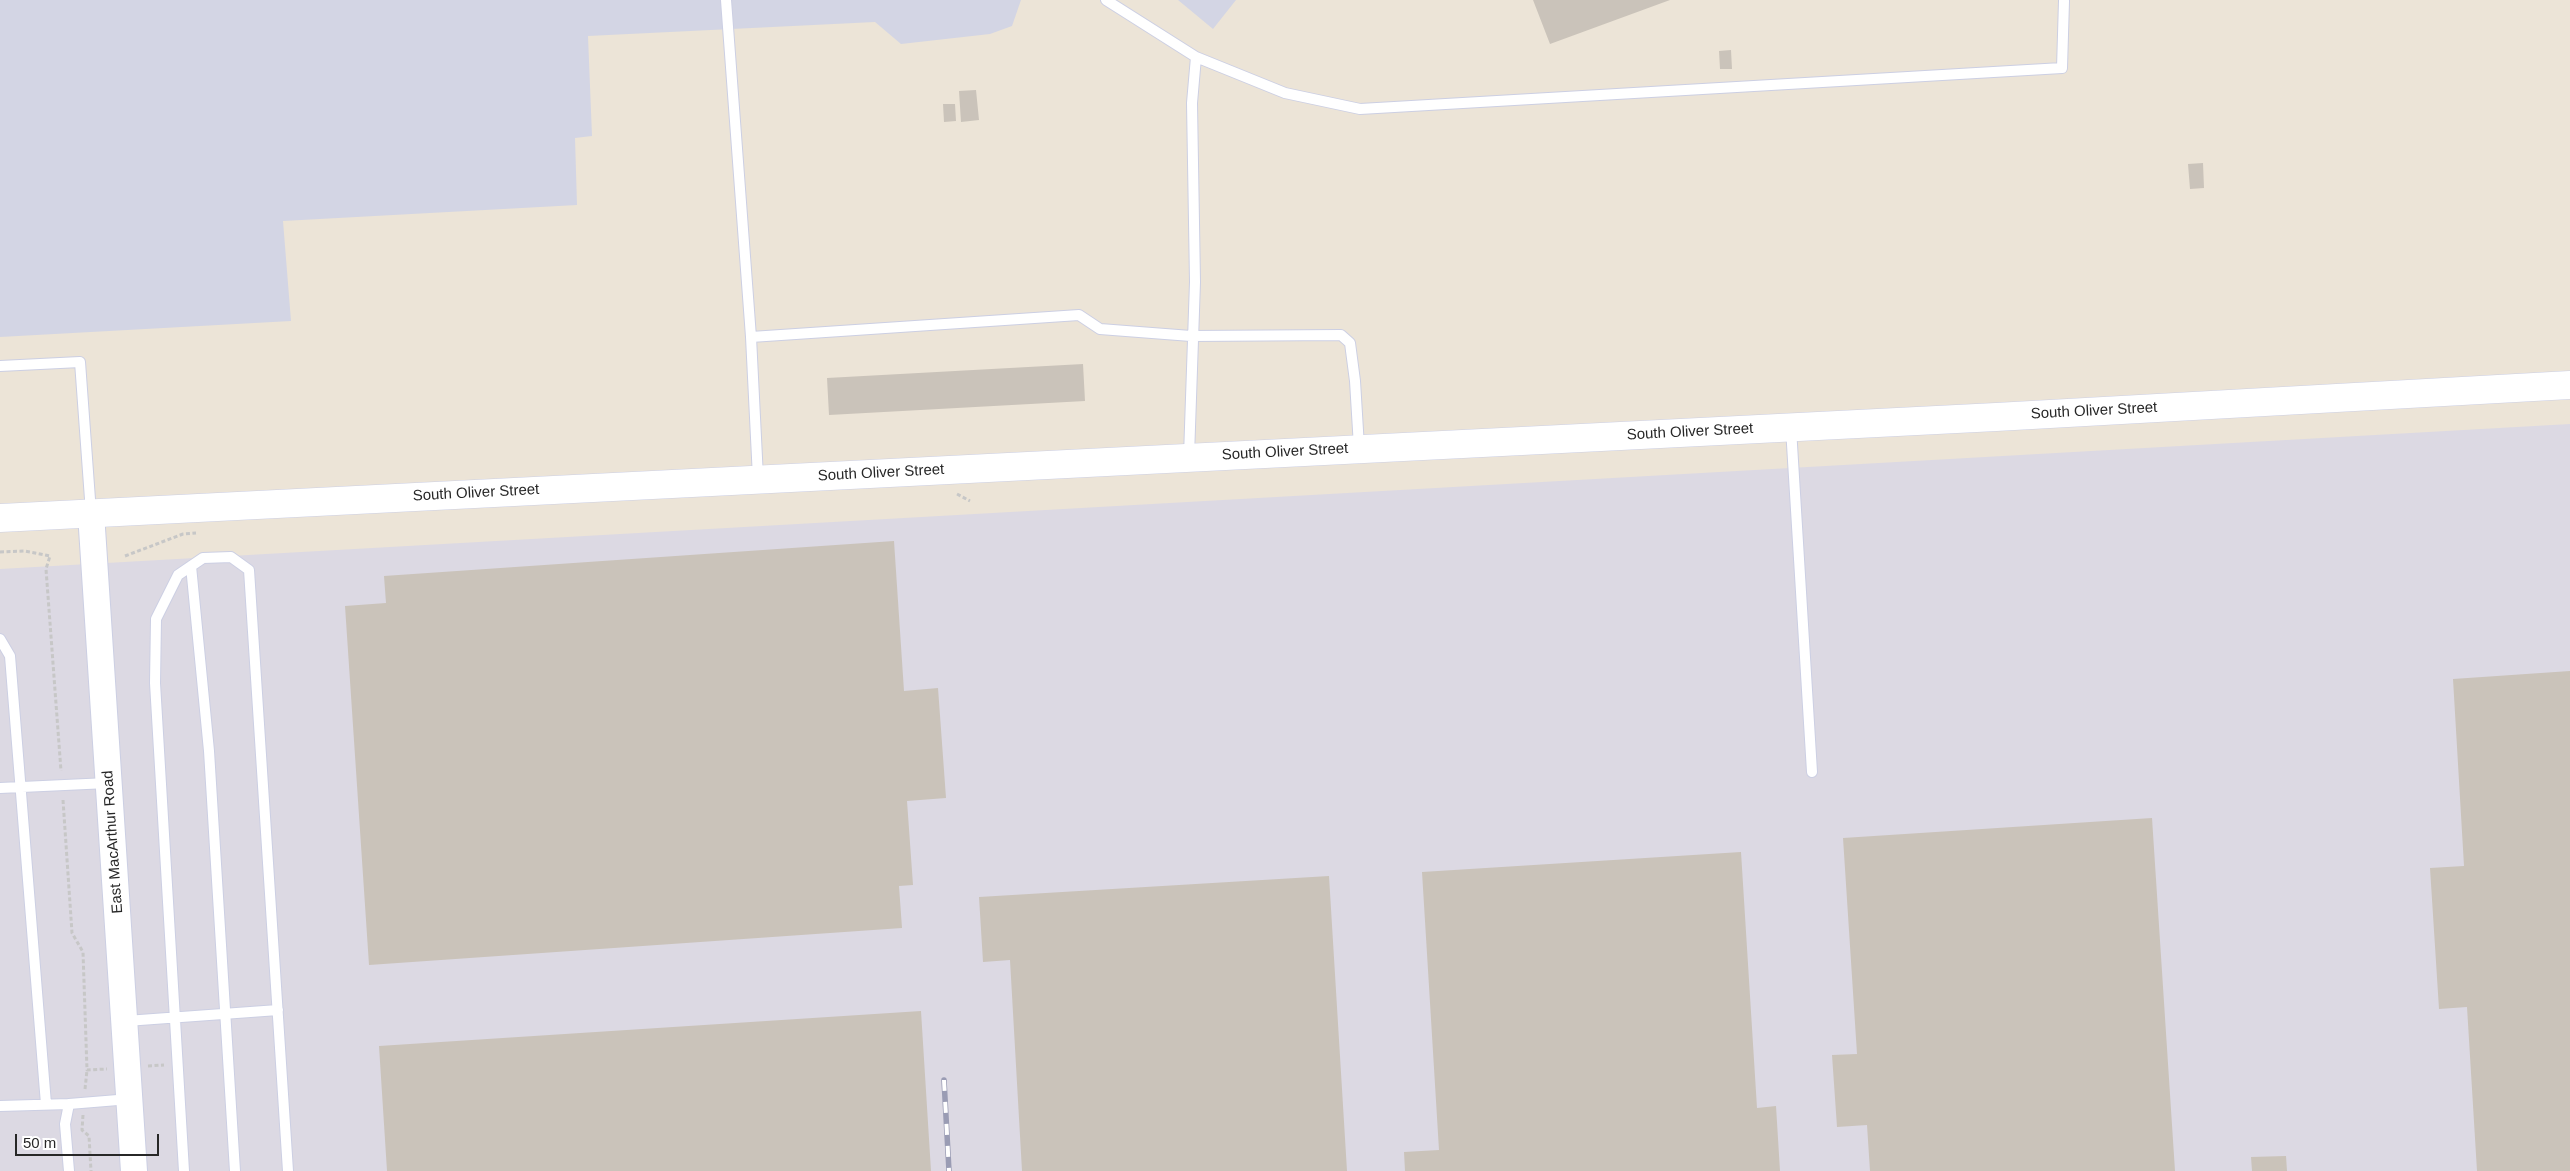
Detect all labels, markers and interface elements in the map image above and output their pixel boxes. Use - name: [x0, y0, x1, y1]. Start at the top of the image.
- street label: South Oliver Street: [2030, 399, 2158, 423]
- street label: South Oliver Street: [1626, 420, 1754, 444]
- street label: South Oliver Street: [1221, 440, 1349, 464]
- street label: South Oliver Street: [817, 461, 945, 485]
- street label: South Oliver Street: [412, 481, 540, 505]
- street label: East MacArthur Road: [99, 770, 127, 914]
- scale bar: [18, 1124, 161, 1156]
- text: 50 m: [23, 1134, 56, 1151]

